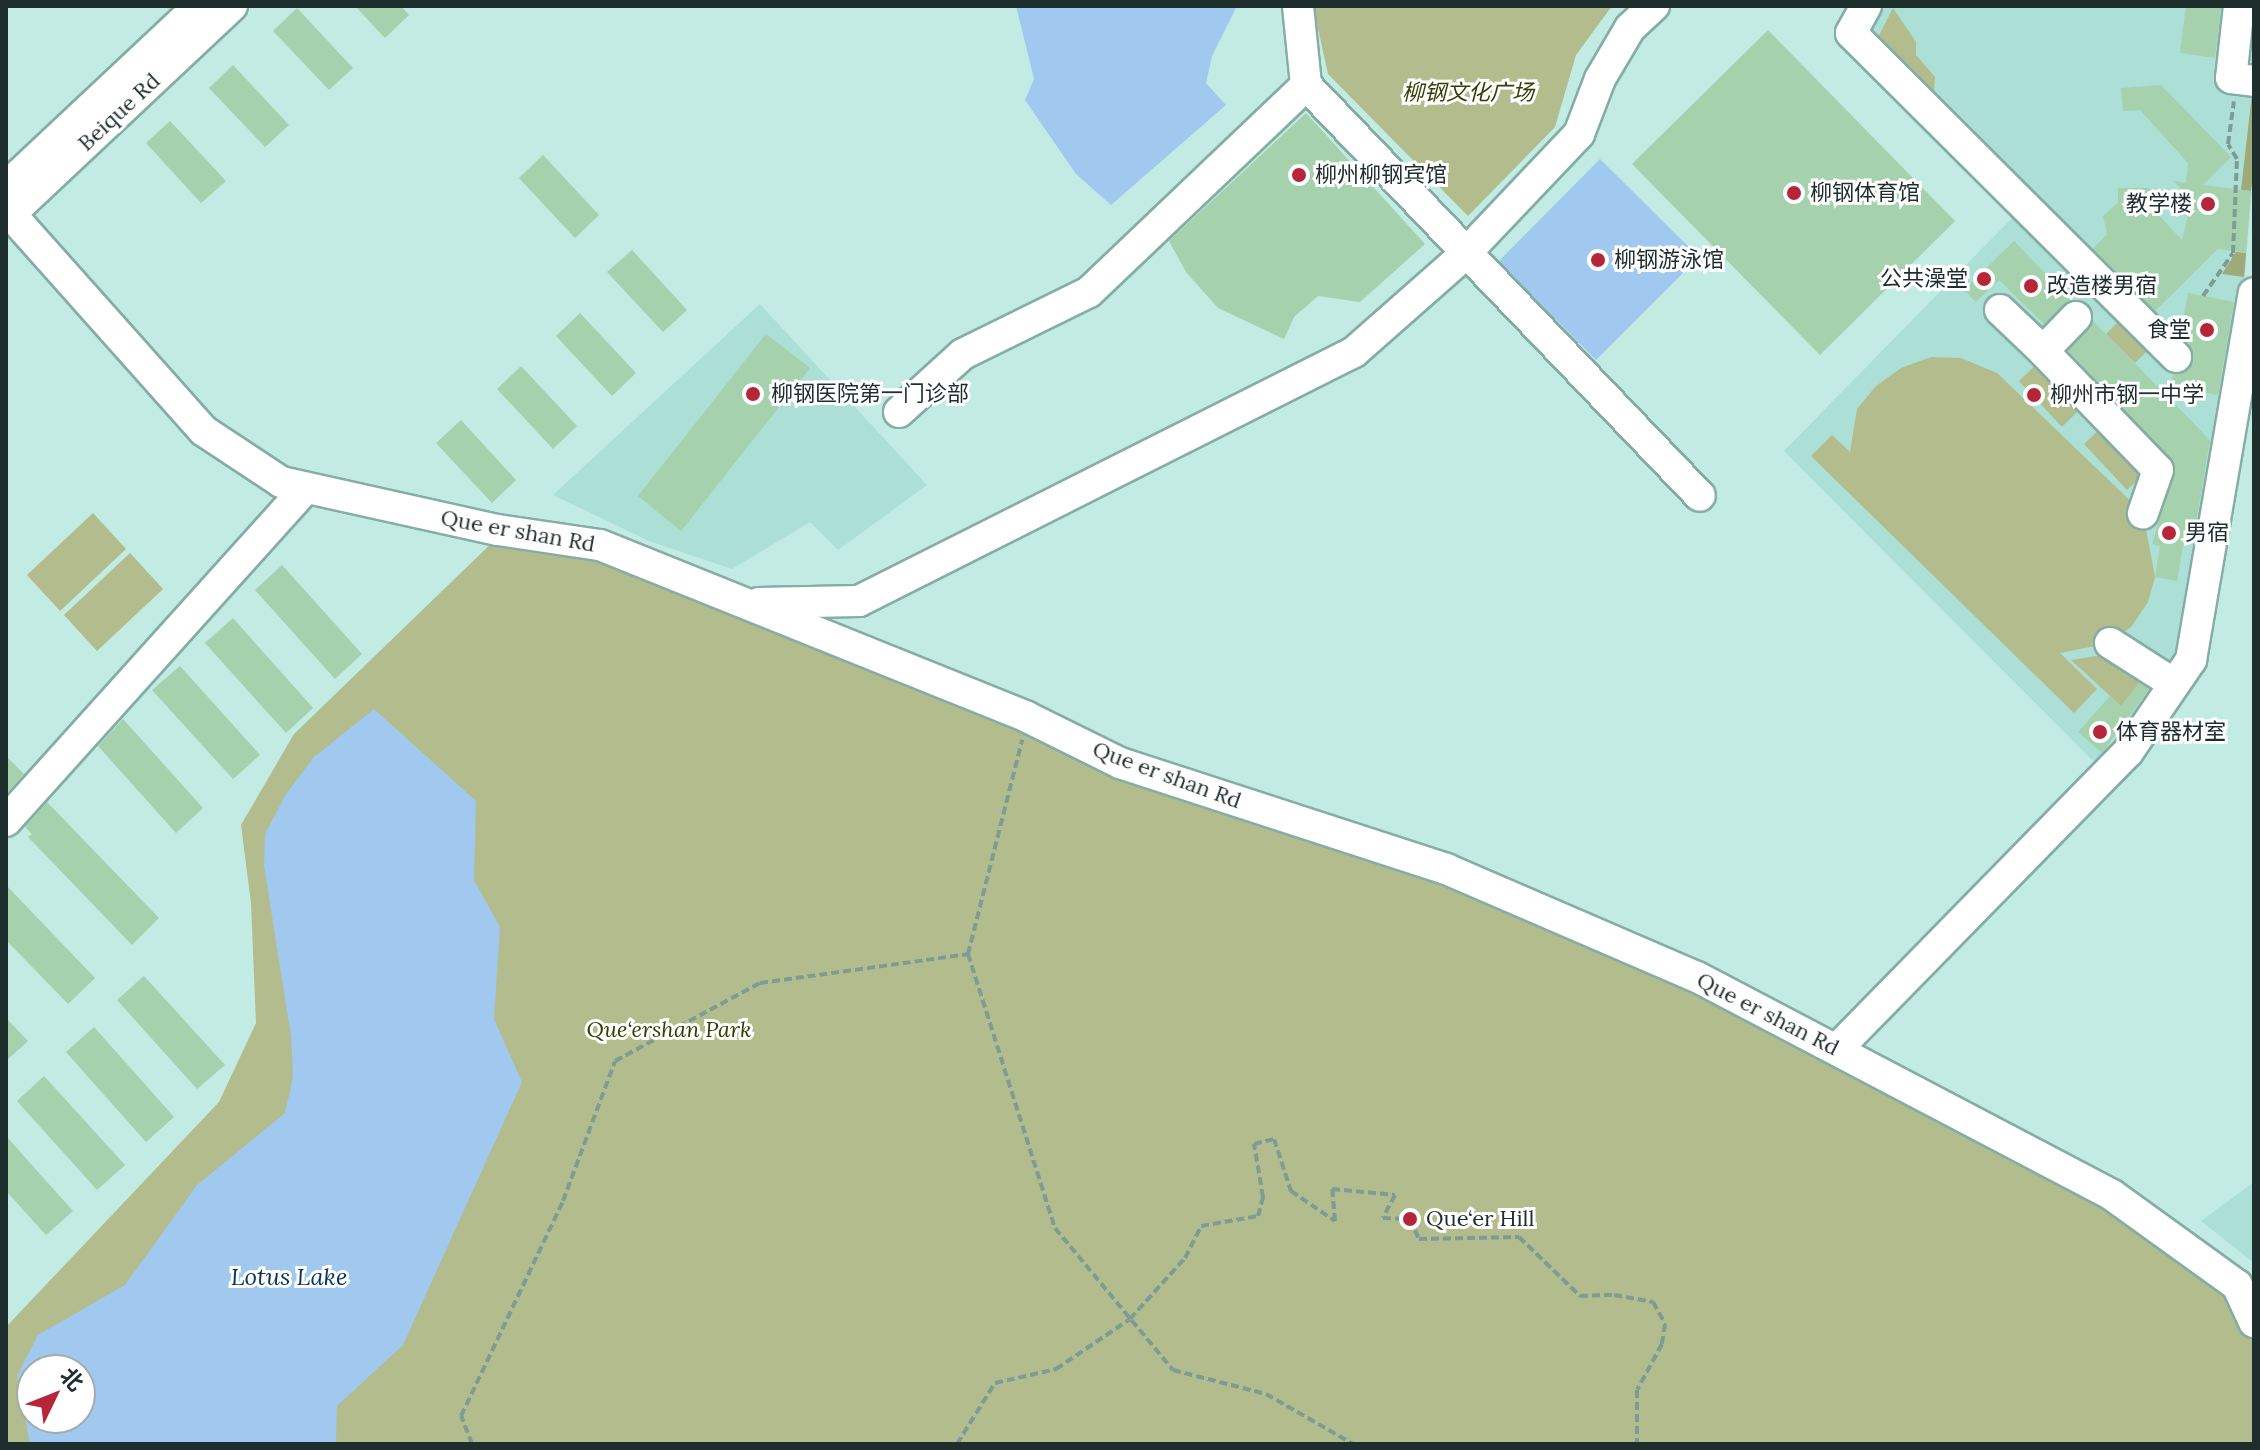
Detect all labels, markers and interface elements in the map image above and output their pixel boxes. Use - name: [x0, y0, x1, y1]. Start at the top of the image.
- street label: Beique Rd: [73, 68, 165, 156]
- park label: 柳钢文化广场: [1402, 80, 1534, 106]
- place label: 柳州柳钢宾馆: [1315, 162, 1447, 188]
- marker: 柳州柳钢宾馆: [1290, 166, 1308, 184]
- place label: 柳钢体育馆: [1810, 180, 1920, 206]
- marker: 柳钢体育馆: [1785, 184, 1803, 202]
- place label: 教学楼: [2126, 191, 2192, 217]
- marker: 教学楼: [2199, 195, 2217, 213]
- place label: 柳钢游泳馆: [1614, 247, 1724, 273]
- marker: 柳钢游泳馆: [1589, 251, 1607, 269]
- place label: 公共澡堂: [1880, 266, 1968, 292]
- marker: 公共澡堂: [1975, 270, 1993, 288]
- place label: 改造楼男宿: [2047, 273, 2157, 299]
- marker: 改造楼男宿: [2022, 277, 2040, 295]
- place label: 食堂: [2147, 317, 2191, 343]
- marker: 食堂: [2198, 321, 2216, 339]
- place label: 柳钢医院第一门诊部: [771, 381, 969, 407]
- place label: 柳州市钢一中学: [2050, 382, 2204, 408]
- marker: 柳钢医院第一门诊部: [742, 383, 764, 405]
- marker: 柳州市钢一中学: [2025, 386, 2043, 404]
- street label: Que er shan Rd: [439, 504, 597, 558]
- place label: 男宿: [2185, 520, 2229, 546]
- marker: 男宿: [2160, 524, 2178, 542]
- place label: 体育器材室: [2116, 719, 2226, 745]
- marker: 体育器材室: [2091, 723, 2109, 741]
- street label: Que er shan Rd: [1089, 736, 1245, 814]
- street label: Que er shan Rd: [1692, 967, 1844, 1061]
- park label: Que‘ershan Park: [587, 1017, 751, 1043]
- place label: Que‘er Hill: [1426, 1206, 1535, 1232]
- marker: Que‘er Hill: [1401, 1210, 1419, 1228]
- water label: Lotus Lake: [231, 1263, 347, 1291]
- north arrow: [16, 1354, 96, 1434]
- text: 北: [54, 1361, 90, 1397]

